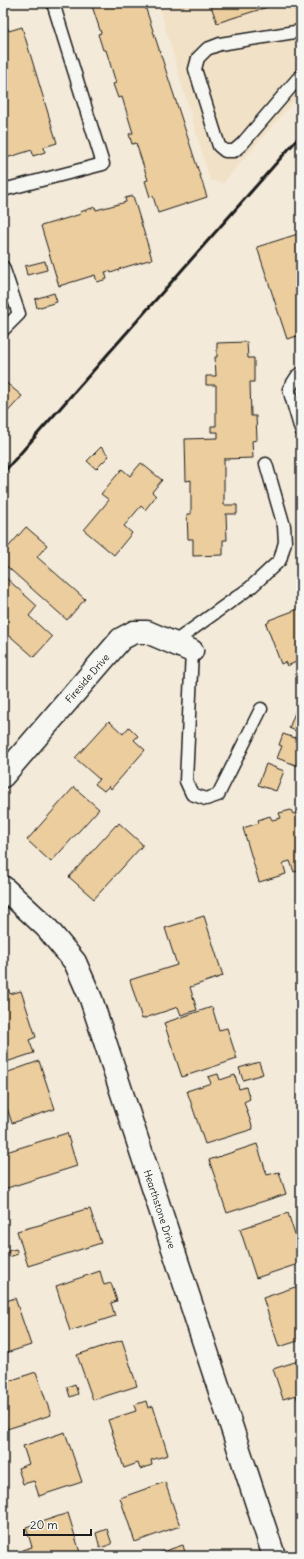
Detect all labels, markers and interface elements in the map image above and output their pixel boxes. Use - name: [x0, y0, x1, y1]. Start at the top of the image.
- street label: Fireside Drive: [62, 651, 112, 706]
- street label: Hearthstone Drive: [141, 1168, 178, 1250]
- scale bar: [24, 1511, 91, 1537]
- text: 20 m: [30, 1517, 58, 1532]

